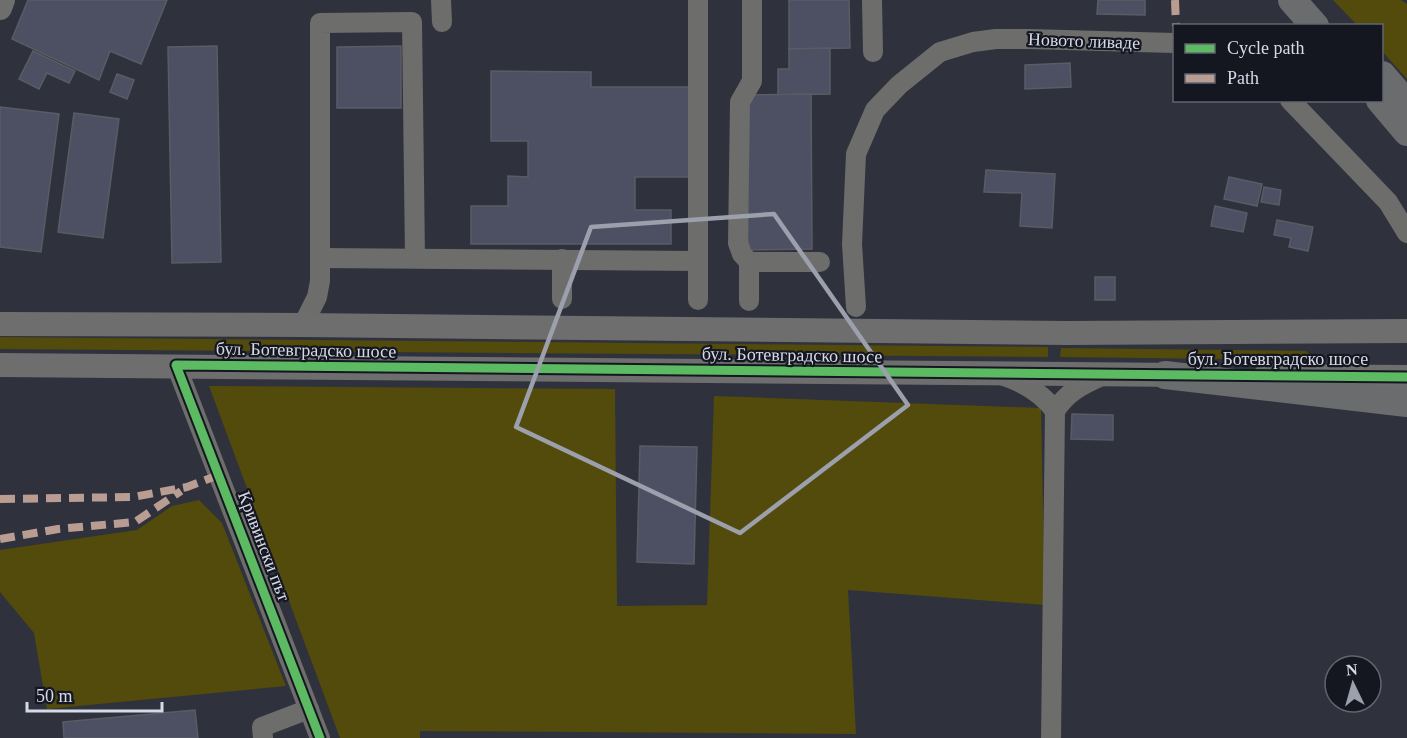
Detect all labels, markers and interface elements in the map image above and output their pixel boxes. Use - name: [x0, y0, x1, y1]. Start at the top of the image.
- legend: [1173, 24, 1383, 102]
- street label: Новото ливаде: [1028, 29, 1140, 53]
- text: Cycle path: [1227, 38, 1304, 58]
- text: Path: [1227, 68, 1259, 88]
- street label: бул. Ботевградско шосе: [216, 338, 396, 362]
- street label: бул. Ботевградско шосе: [702, 343, 882, 367]
- street label: бул. Ботевградско шосе: [1188, 349, 1368, 369]
- street label: Кривински път: [234, 488, 294, 604]
- north arrow: [1323, 654, 1383, 714]
- text: N: [1345, 661, 1359, 679]
- scale bar: [27, 675, 162, 713]
- text: 50 m: [36, 686, 73, 706]

